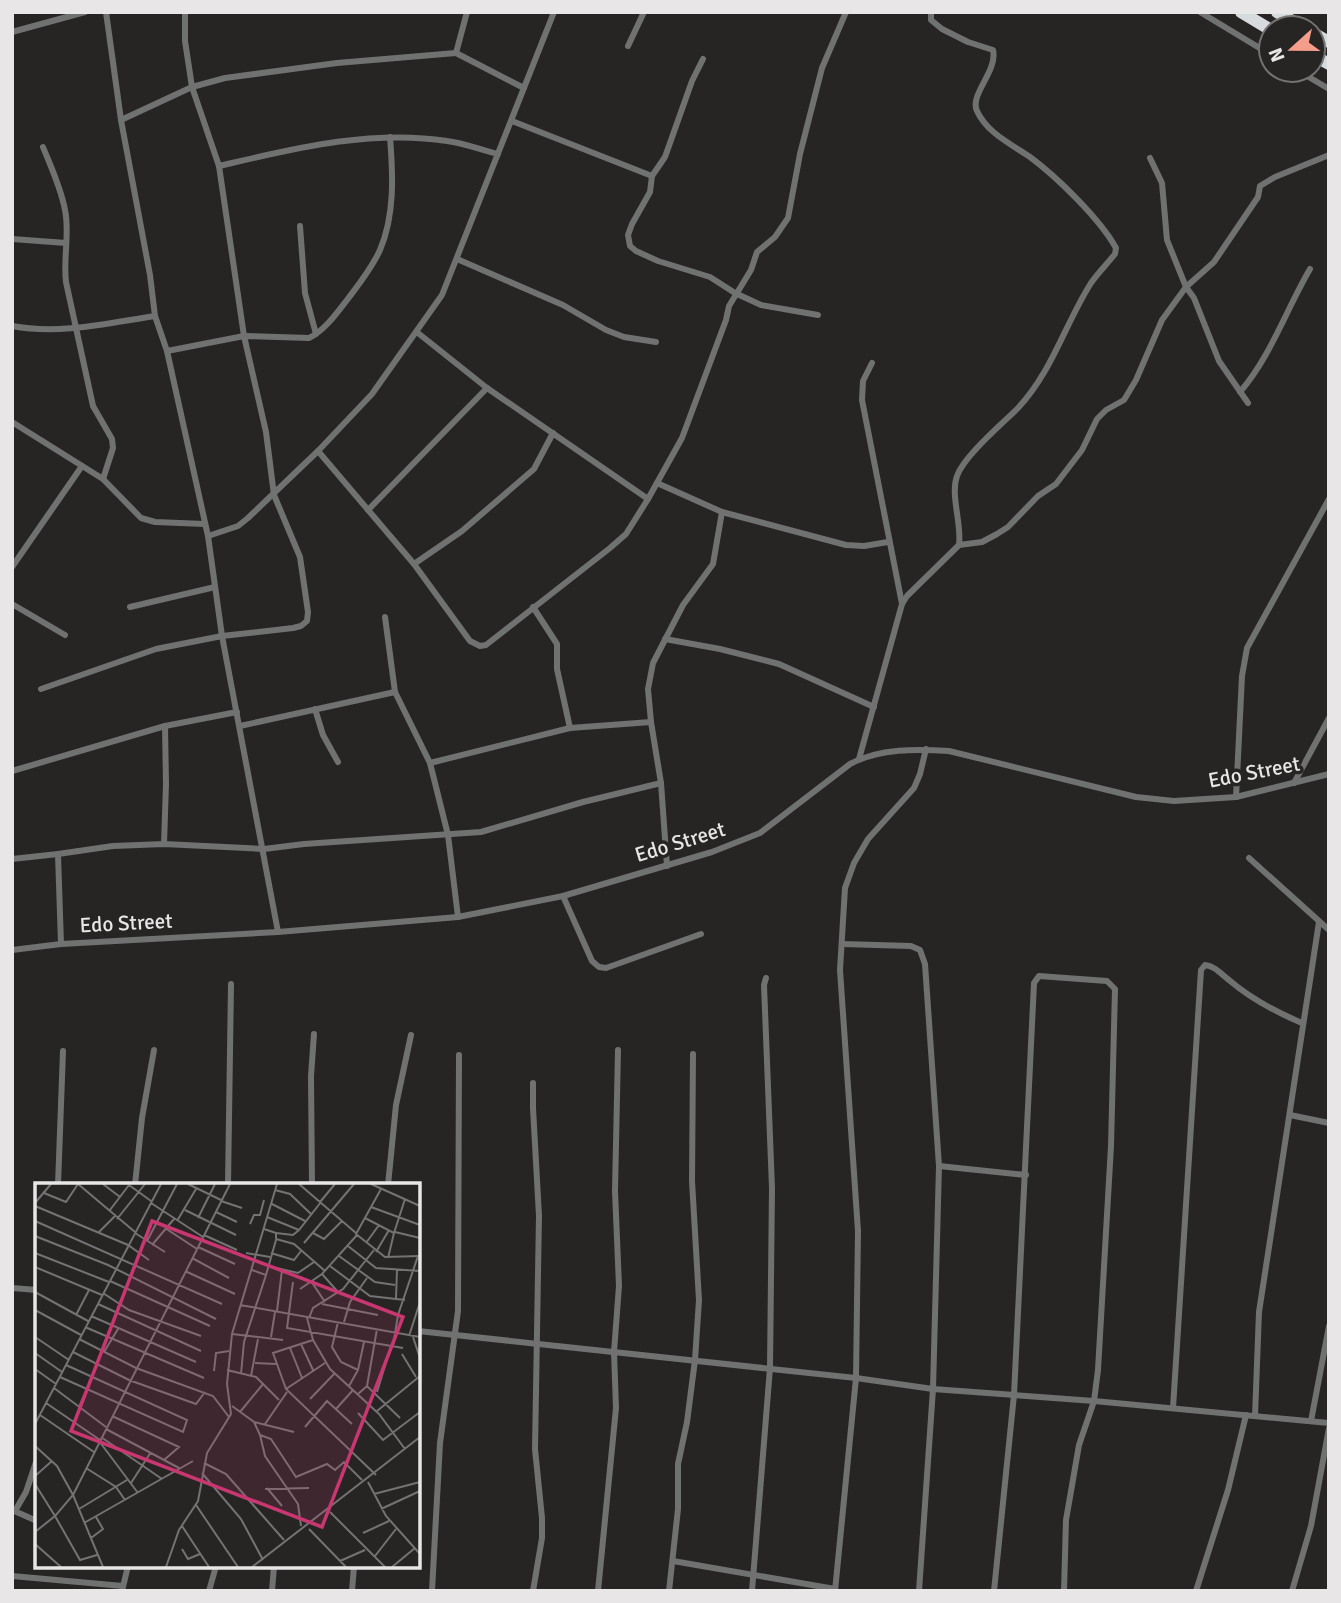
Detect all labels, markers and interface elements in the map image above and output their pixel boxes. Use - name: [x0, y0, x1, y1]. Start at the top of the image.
- north arrow: [1257, 14, 1327, 84]
- text: N: [1263, 44, 1291, 65]
- street label: Edo Street: [1206, 750, 1302, 794]
- street label: Edo Street: [632, 816, 728, 868]
- street label: Edo Street: [79, 908, 173, 938]
- inset map: [35, 1183, 420, 1568]

